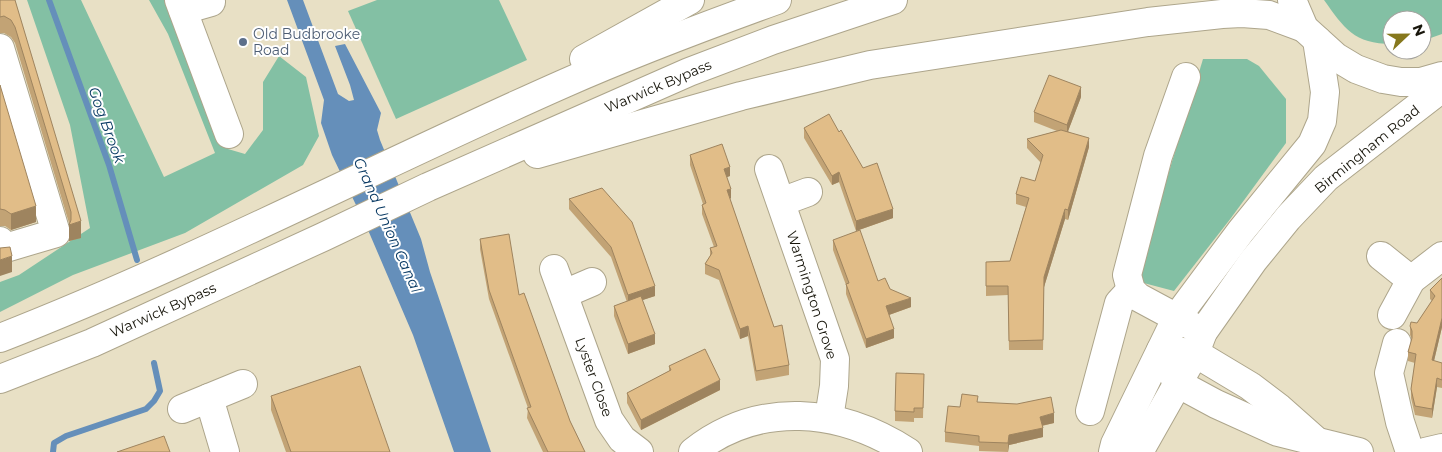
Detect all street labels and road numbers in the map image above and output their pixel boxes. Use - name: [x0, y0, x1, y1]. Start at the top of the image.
- street label: Warwick Bypass: [602, 55, 714, 117]
- street label: Birmingham Road: [1311, 101, 1423, 197]
- street label: Warmington Grove: [783, 228, 841, 362]
- street label: Warwick Bypass: [107, 278, 219, 341]
- street label: Lyster Close: [571, 335, 617, 419]

